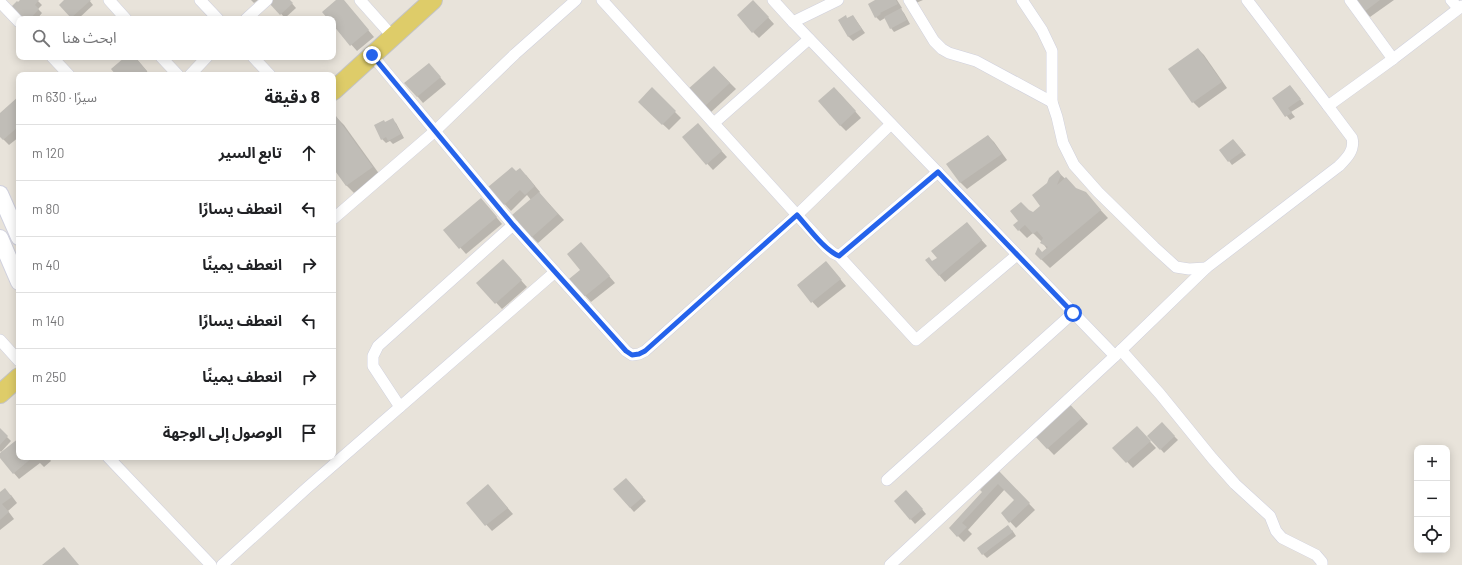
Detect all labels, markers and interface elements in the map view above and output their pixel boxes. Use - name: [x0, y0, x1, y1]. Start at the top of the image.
- search box: [16, 16, 336, 60]
- icon: search: [30, 27, 52, 49]
- text: ابحث هنا: [62, 28, 117, 46]
- route end: [363, 46, 381, 64]
- text: 8 دقيقة: [265, 86, 320, 106]
- text: سيرًا · 630 m: [32, 89, 97, 105]
- icon: ahead: [298, 142, 320, 164]
- text: تابع السير: [219, 143, 282, 161]
- text: 120 m: [32, 145, 64, 161]
- icon: left: [298, 198, 320, 220]
- text: انعطف يسارًا: [198, 199, 282, 217]
- text: 80 m: [32, 201, 60, 217]
- icon: right: [298, 254, 320, 276]
- text: انعطف يمينًا: [202, 255, 282, 273]
- text: 40 m: [32, 257, 60, 273]
- route start: [1064, 304, 1082, 322]
- icon: left: [298, 310, 320, 332]
- text: انعطف يسارًا: [198, 311, 282, 329]
- text: 140 m: [32, 313, 64, 329]
- icon: right: [298, 366, 320, 388]
- text: انعطف يمينًا: [202, 367, 282, 385]
- text: 250 m: [32, 369, 66, 385]
- icon: arrive: [298, 422, 320, 444]
- text: الوصول إلى الوجهة: [163, 423, 282, 441]
- map controls: [1414, 445, 1450, 553]
- button: +: [1414, 445, 1450, 481]
- button: −: [1414, 481, 1450, 517]
- button: locate: [1414, 517, 1450, 553]

